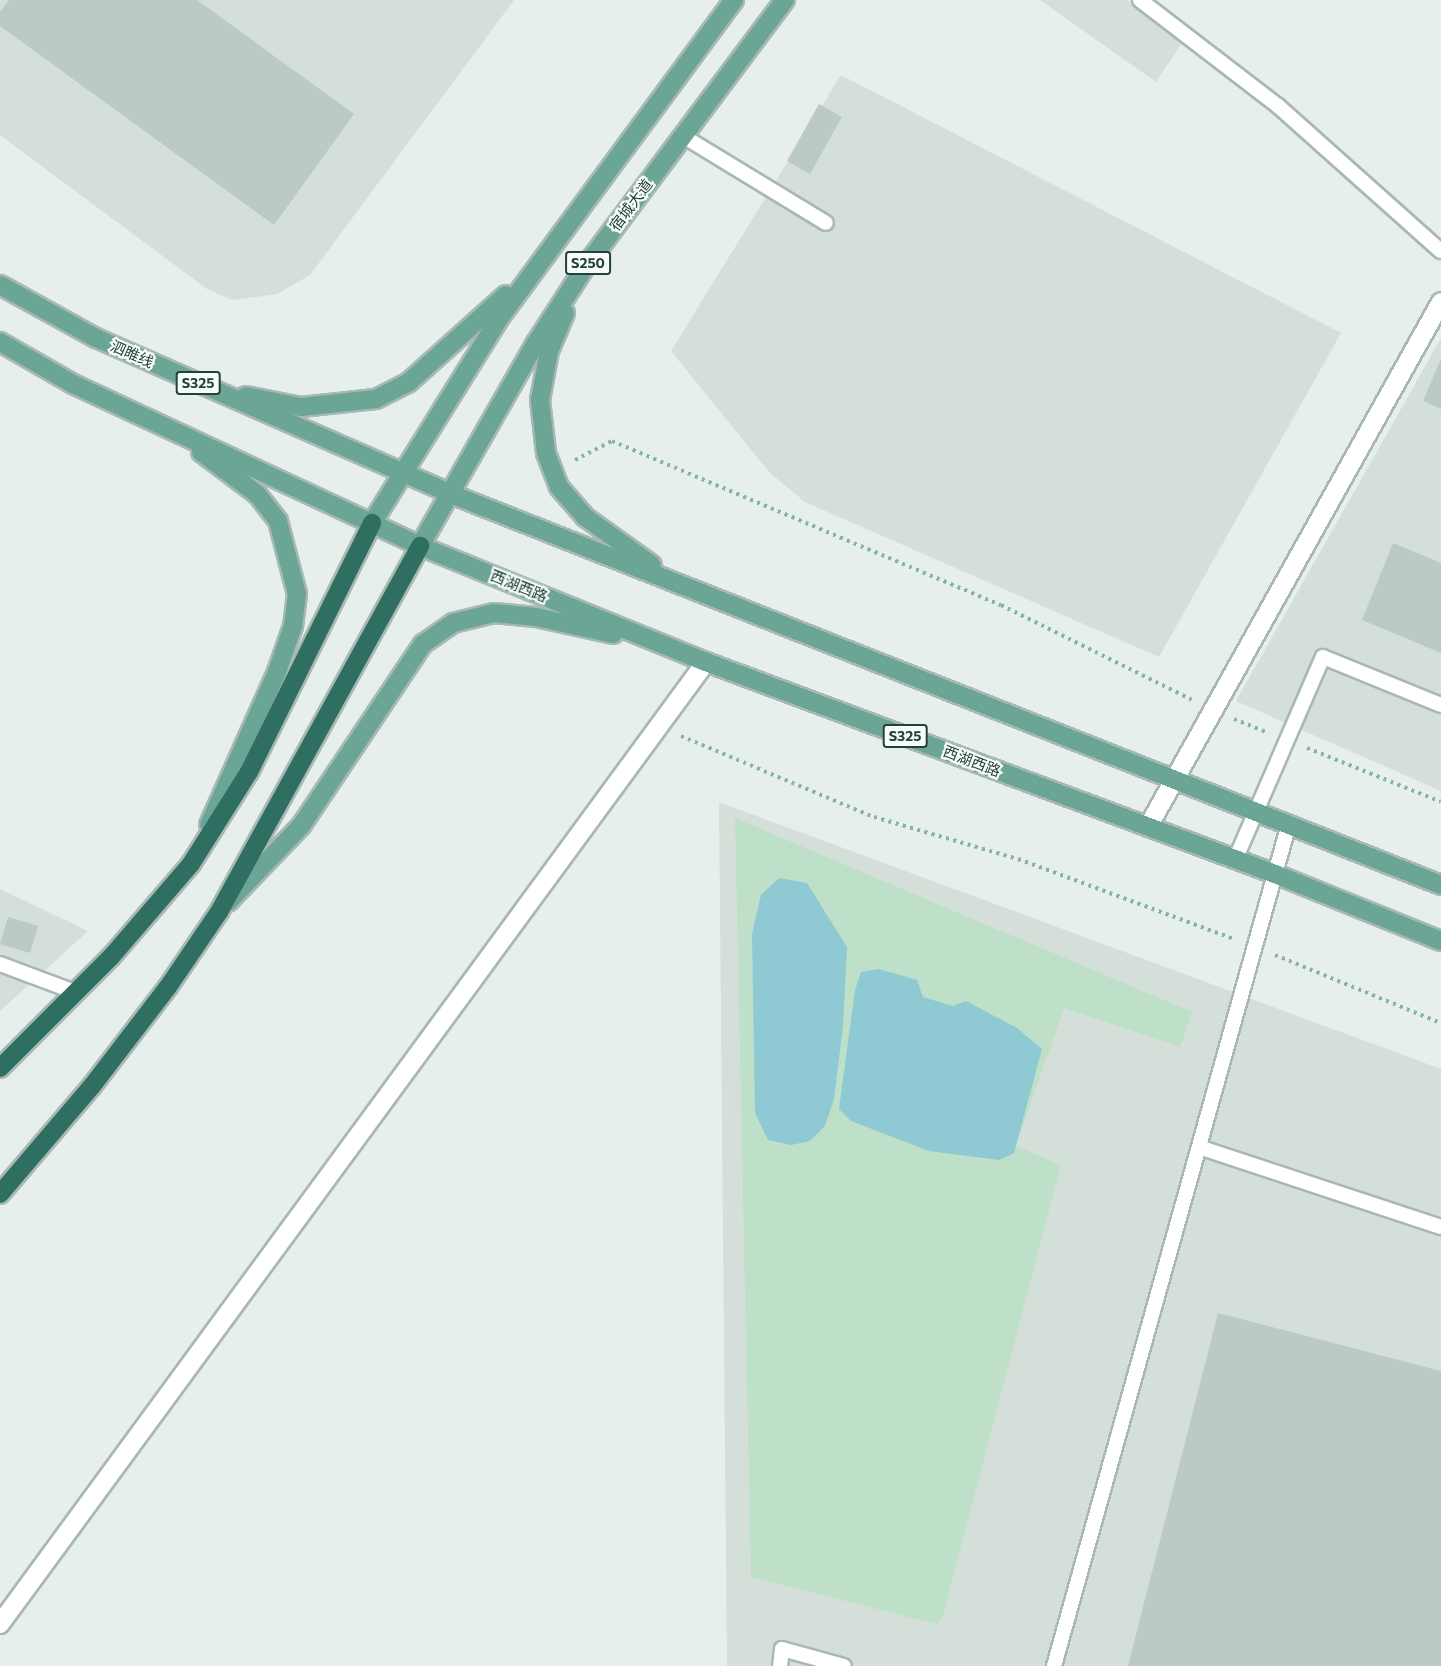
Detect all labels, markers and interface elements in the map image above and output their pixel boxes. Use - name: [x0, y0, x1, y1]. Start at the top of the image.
- street label: 宿城大道: [606, 176, 656, 234]
- road number: S250: [564, 252, 612, 274]
- street label: 泗睢线: [108, 337, 156, 371]
- road number: S325: [176, 372, 220, 394]
- street label: 西湖西路: [488, 566, 550, 606]
- road number: S325: [882, 725, 928, 747]
- street label: 西湖西路: [941, 742, 1003, 780]

